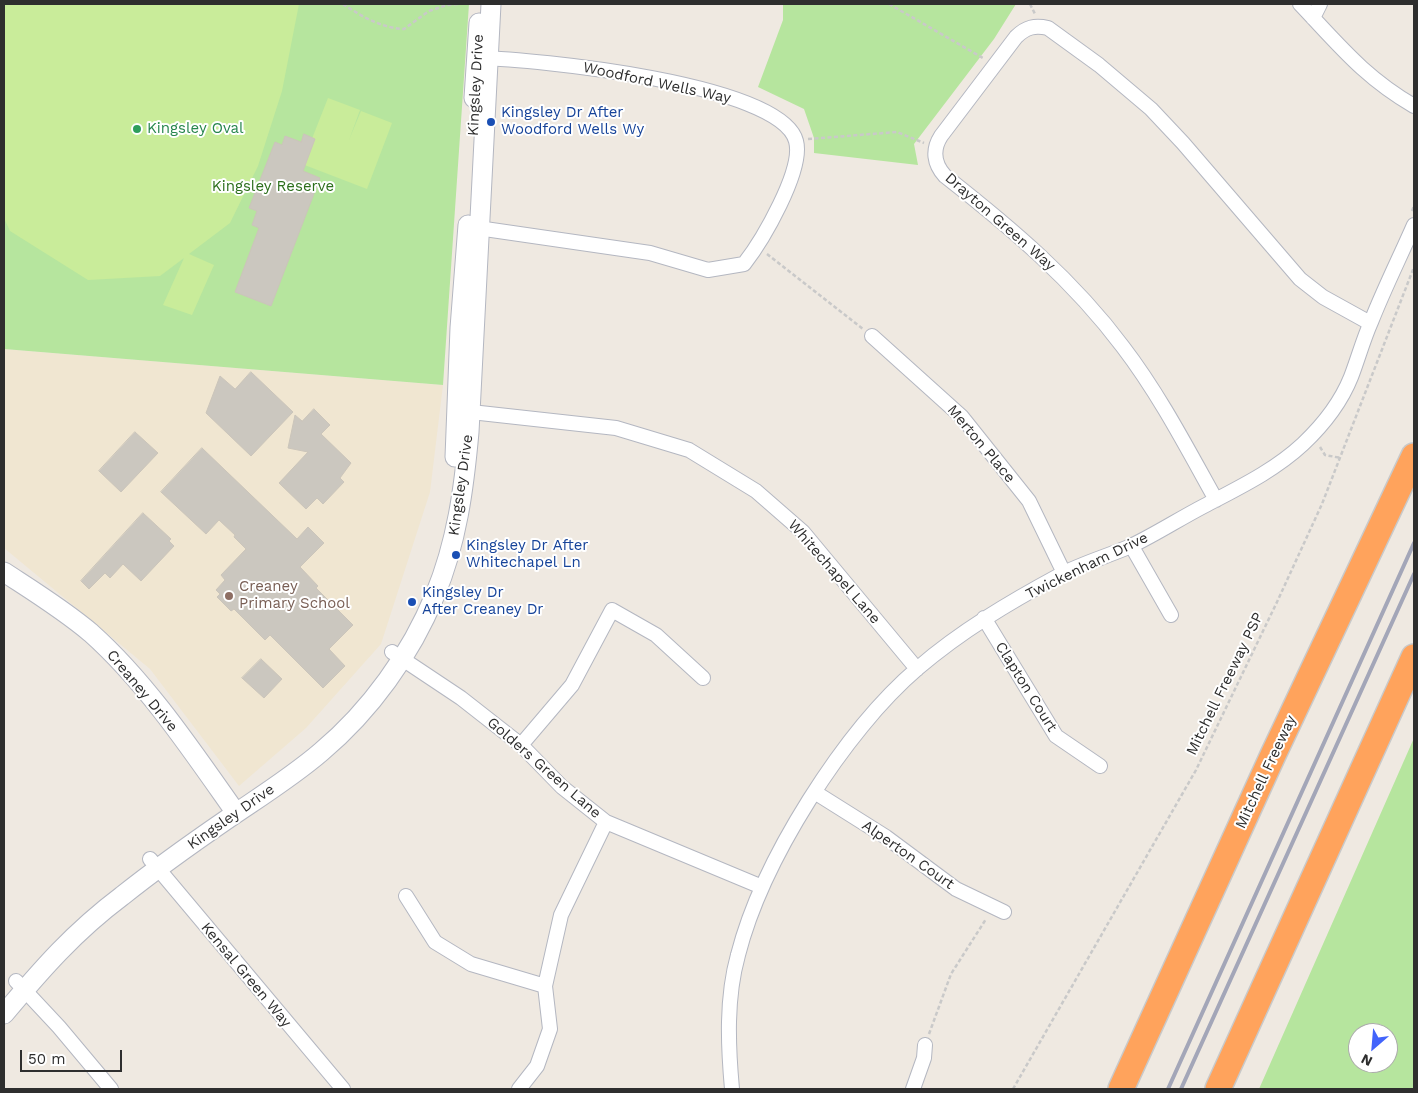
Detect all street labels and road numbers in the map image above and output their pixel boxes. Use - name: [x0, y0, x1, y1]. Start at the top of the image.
- street label: Kingsley Drive: [464, 34, 488, 136]
- street label: Woodford Wells Way: [581, 59, 733, 107]
- street label: Drayton Green Way: [941, 169, 1059, 275]
- street label: Merton Place: [943, 401, 1019, 487]
- street label: Kingsley Drive: [445, 433, 477, 537]
- street label: Whitechapel Lane: [784, 516, 884, 628]
- street label: Twickenham Drive: [1023, 529, 1151, 603]
- street label: Mitchell Freeway PSP: [1183, 610, 1267, 758]
- street label: Clapton Court: [991, 639, 1061, 735]
- street label: Creaney Drive: [103, 647, 181, 735]
- street label: Mitchell Freeway: [1232, 712, 1300, 832]
- street label: Golders Green Lane: [483, 714, 605, 822]
- street label: Kingsley Drive: [184, 780, 278, 854]
- street label: Alperton Court: [858, 817, 958, 893]
- street label: Kensal Green Way: [197, 919, 295, 1031]

